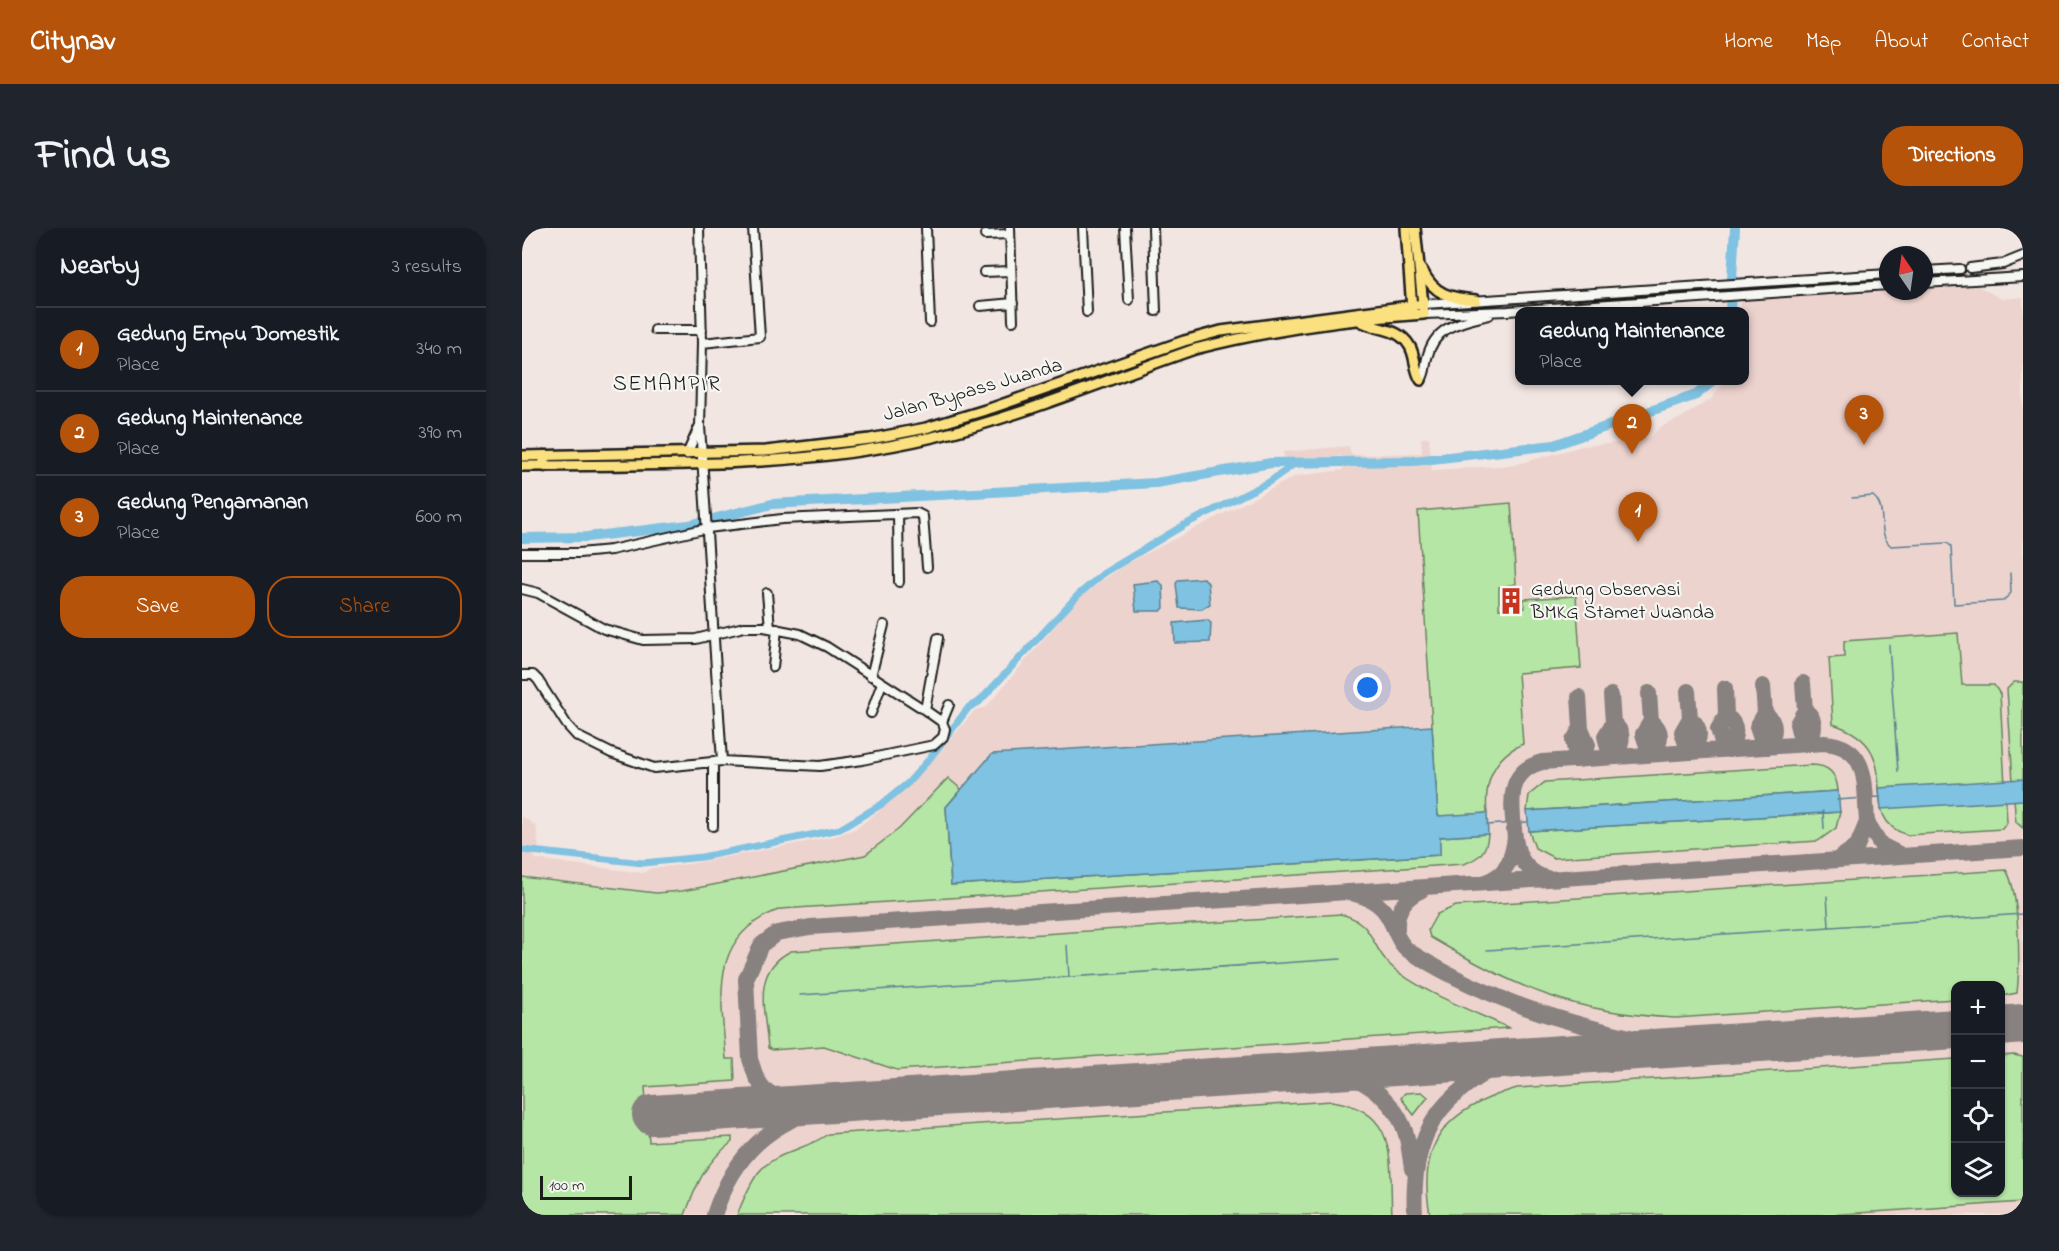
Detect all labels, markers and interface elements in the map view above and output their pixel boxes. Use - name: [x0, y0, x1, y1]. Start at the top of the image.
- text: Citynav: [30, 22, 115, 63]
- text: Home: [1724, 27, 1773, 57]
- text: Map: [1806, 27, 1841, 57]
- text: About: [1874, 27, 1928, 57]
- text: Contact: [1961, 27, 2029, 57]
- text: Find us: [36, 126, 171, 187]
- button: Directions: [1882, 126, 2023, 186]
- north arrow: [1879, 246, 1933, 300]
- text: Nearby: [60, 248, 139, 286]
- text: 3 results: [392, 253, 462, 282]
- popup: [1515, 307, 1749, 385]
- text: Gedung Maintenance: [1539, 316, 1725, 348]
- text: Gedung Empu Domestik: [117, 319, 339, 351]
- text: 1: [76, 335, 83, 364]
- text: 340 m: [416, 335, 462, 364]
- text: Place: [1539, 348, 1582, 377]
- text: Place: [117, 351, 159, 380]
- street label: Jalan Bypass Juanda: [880, 352, 1066, 430]
- district label: SEMAMPIR: [613, 369, 721, 401]
- pin: 3: [1844, 396, 1884, 445]
- text: Gedung Maintenance: [117, 403, 302, 435]
- pin: 2: [1612, 404, 1652, 454]
- text: 2: [75, 419, 84, 448]
- text: 390 m: [419, 419, 462, 448]
- text: Place: [117, 435, 159, 464]
- text: Gedung Pengamanan: [117, 487, 308, 519]
- pin: 1: [1618, 492, 1658, 542]
- text: 3: [75, 503, 84, 532]
- text: 600 m: [415, 503, 462, 532]
- text: Place: [117, 519, 159, 548]
- button: Save: [60, 576, 255, 638]
- button: Share: [267, 576, 462, 638]
- place label: Gedung Observasi BMKG Stamet Juanda: [1530, 576, 1714, 628]
- building icon: Gedung Observasi BMKG Stamet Juanda: [1496, 586, 1526, 616]
- your location: [1353, 673, 1382, 702]
- map controls: [1951, 981, 2005, 1197]
- button: +: [1951, 981, 2005, 1035]
- button: −: [1951, 1035, 2005, 1089]
- button: locate: [1951, 1089, 2005, 1143]
- button: layers: [1951, 1143, 2005, 1197]
- scale bar: [540, 1173, 632, 1200]
- text: 100 m: [549, 1174, 584, 1198]

